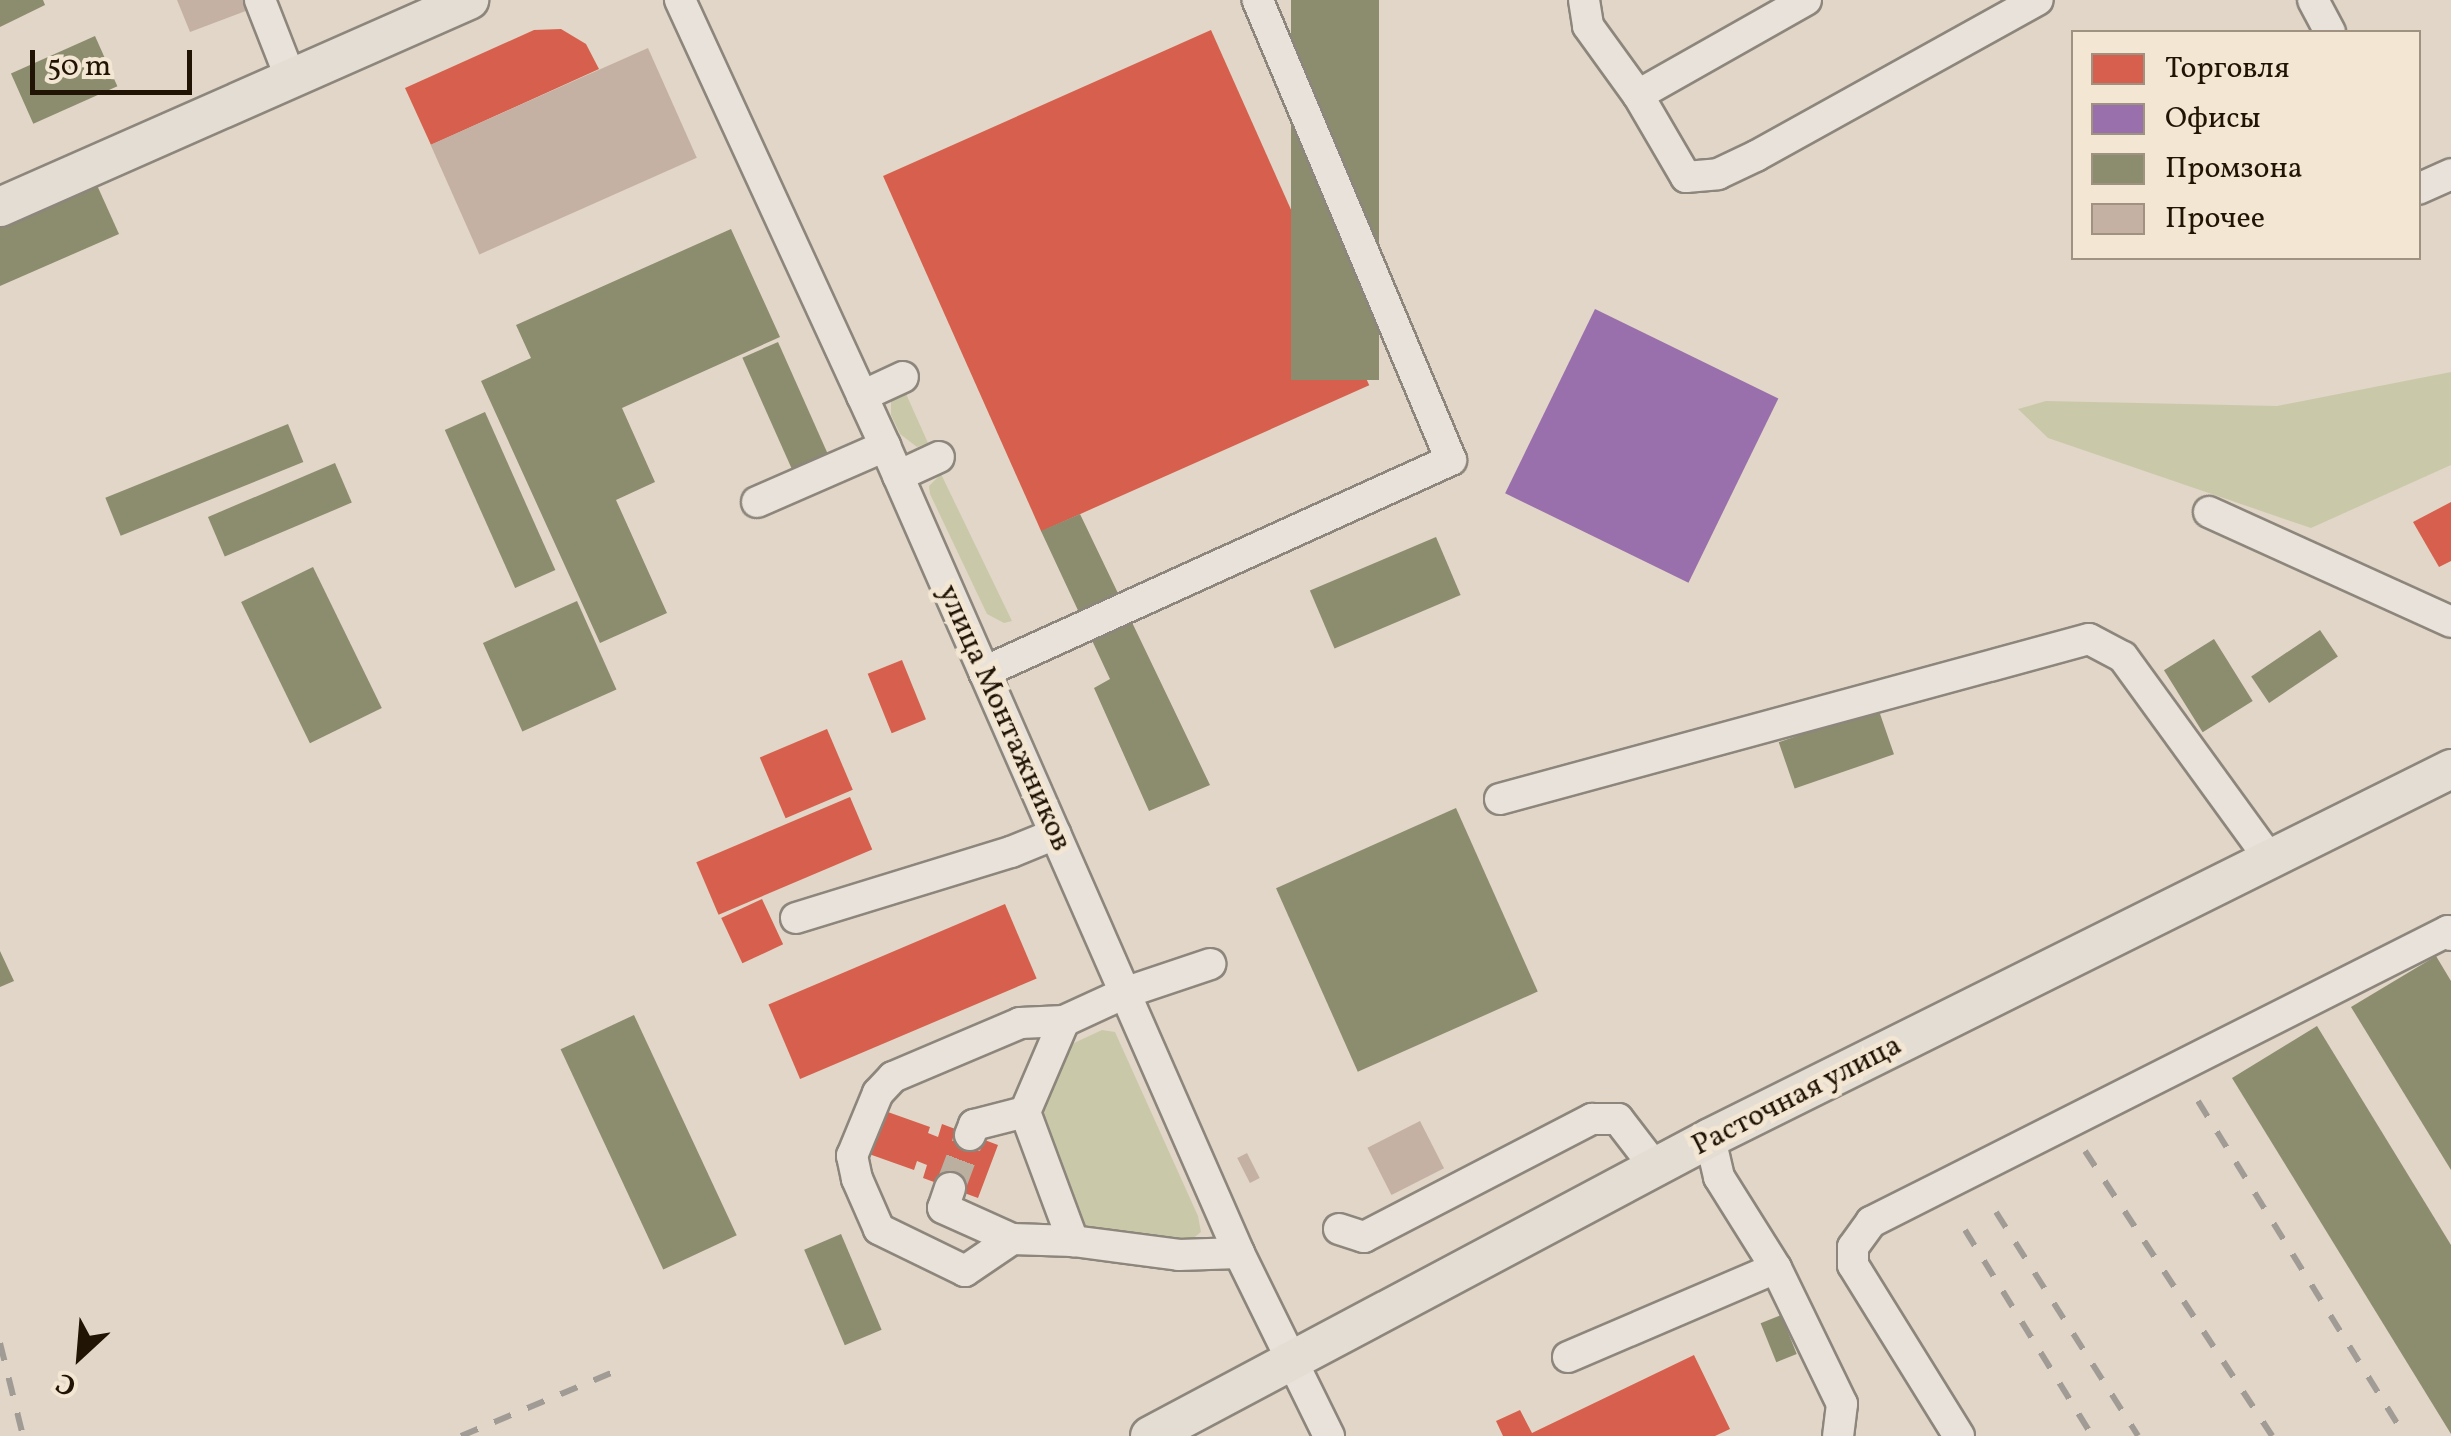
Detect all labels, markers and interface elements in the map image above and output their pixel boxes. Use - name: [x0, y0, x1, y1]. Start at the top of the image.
- scale bar: [35, 30, 198, 92]
- legend: [2071, 30, 2421, 260]
- text: 50 m: [47, 46, 111, 88]
- text: Торговля: [2165, 48, 2290, 90]
- text: Офисы: [2165, 98, 2261, 140]
- text: Промзона: [2165, 148, 2303, 190]
- text: Прочее: [2165, 198, 2265, 240]
- street label: улица Монтажников: [929, 579, 1079, 857]
- street label: Расточная улица: [1686, 1027, 1908, 1165]
- north arrow: [30, 1306, 130, 1406]
- text: С: [50, 1362, 83, 1405]

